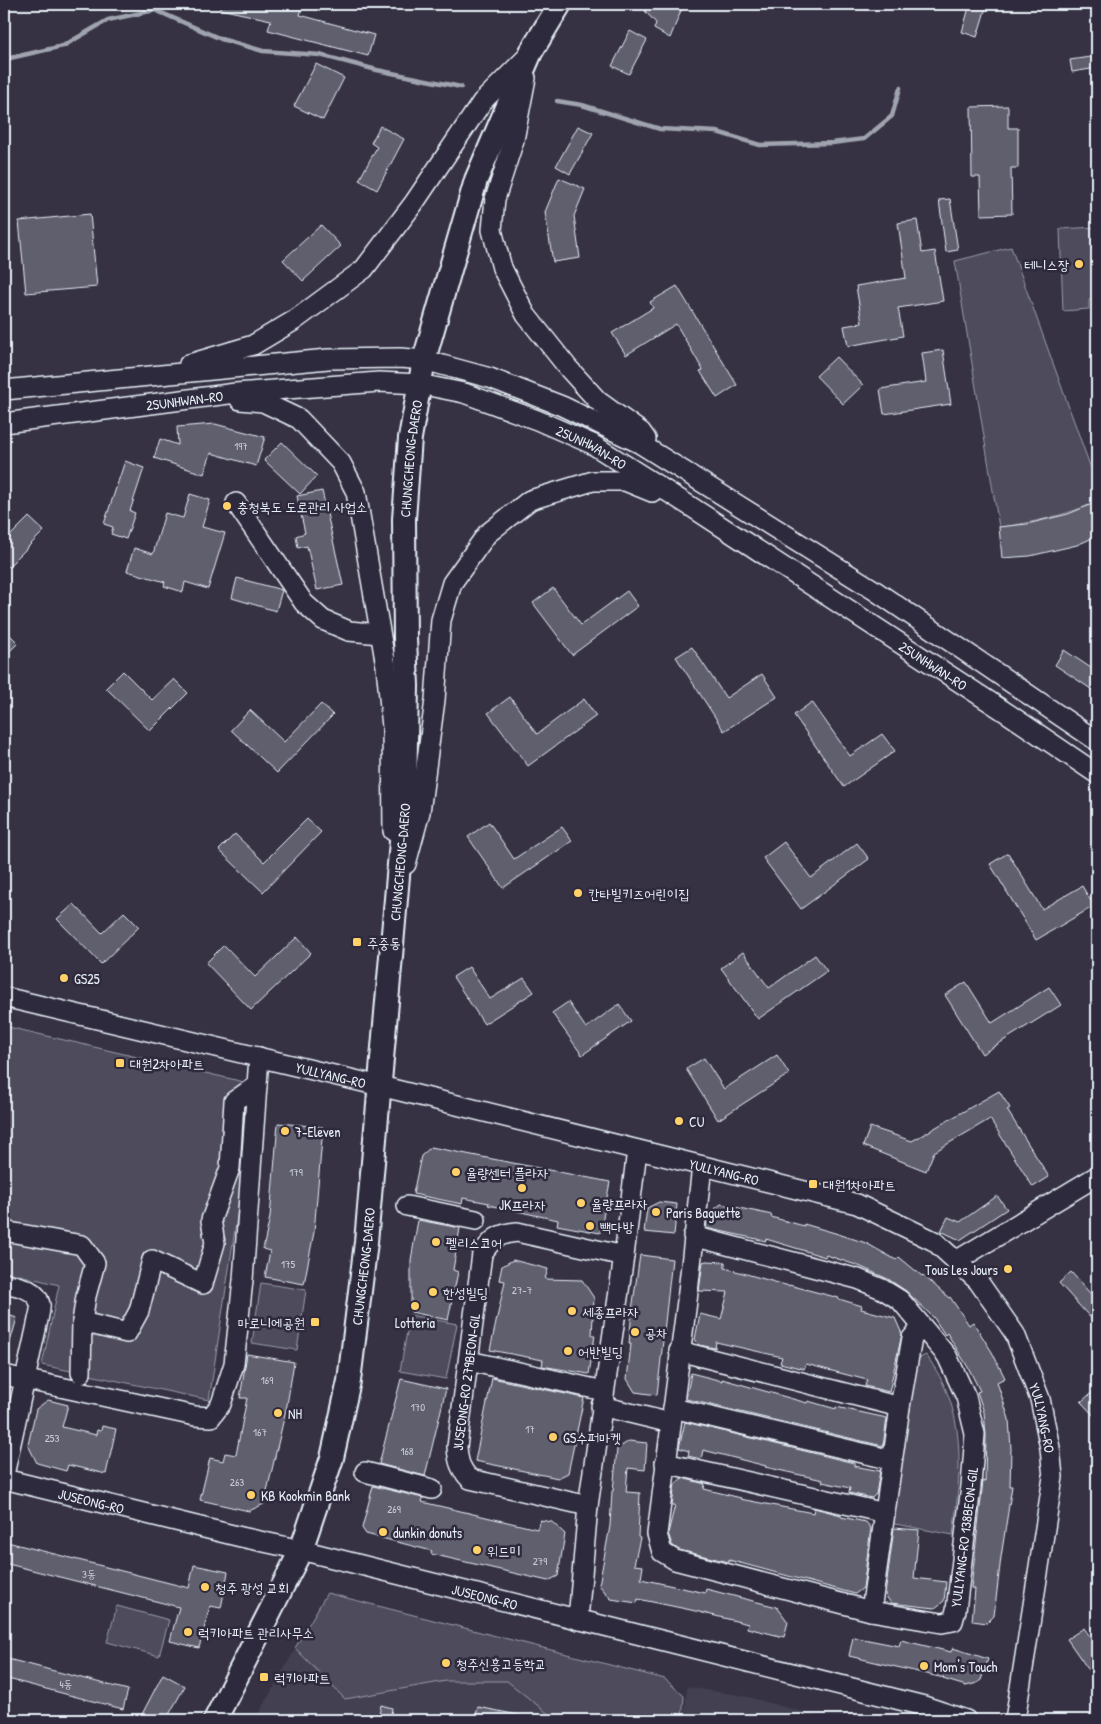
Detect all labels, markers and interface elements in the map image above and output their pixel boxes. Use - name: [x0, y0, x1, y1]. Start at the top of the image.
- place label: 테니스장: [1024, 255, 1070, 274]
- marker: 테니스장: [1073, 258, 1085, 270]
- street label: 2SUNHWAN-RO: [145, 385, 224, 414]
- street label: CHUNGCHEONG-DAERO: [395, 398, 426, 518]
- street label: 2SUNHWAN-RO: [553, 420, 631, 473]
- house number: 197: [234, 439, 248, 453]
- place label: 충청북도 도로관리 사업소: [237, 497, 367, 516]
- marker: 충청북도 도로관리 사업소: [221, 500, 233, 512]
- street label: 2SUNHWAN-RO: [896, 636, 971, 694]
- street label: CHUNGCHEONG-DAERO: [385, 802, 414, 922]
- place label: 칸타빌키즈어린이집: [588, 884, 689, 903]
- marker: 칸타빌키즈어린이집: [572, 887, 584, 899]
- place label: 주중동: [367, 933, 401, 952]
- marker: 주중동: [351, 936, 363, 948]
- place label: GS25: [74, 969, 100, 988]
- marker: GS25: [58, 972, 70, 984]
- place label: 대원2차아파트: [130, 1054, 204, 1073]
- marker: 대원2차아파트: [114, 1057, 126, 1069]
- street label: YULLYANG-RO: [294, 1057, 368, 1092]
- place label: CU: [689, 1112, 705, 1131]
- marker: CU: [673, 1115, 685, 1127]
- place label: 7-Eleven: [295, 1122, 341, 1141]
- marker: 7-Eleven: [279, 1125, 291, 1137]
- street label: YULLYANG-RO: [687, 1153, 761, 1189]
- place label: 율량센터 플라자: [466, 1163, 549, 1182]
- house number: 179: [289, 1165, 303, 1179]
- marker: 율량센터 플라자: [450, 1166, 462, 1178]
- place label: 대원1차아파트: [823, 1175, 896, 1194]
- marker: 대원1차아파트: [807, 1178, 819, 1190]
- marker: JK프라자: [516, 1182, 528, 1194]
- place label: 율량프라자: [591, 1194, 648, 1213]
- place label: JK프라자: [499, 1195, 546, 1214]
- marker: 율량프라자: [575, 1197, 587, 1209]
- place label: Paris Baguette: [666, 1203, 741, 1223]
- marker: Paris Baguette: [650, 1206, 662, 1218]
- street label: CHUNGCHEONG-DAERO: [346, 1207, 378, 1326]
- place label: 빽다방: [600, 1217, 635, 1236]
- marker: 빽다방: [584, 1220, 596, 1232]
- place label: 펠리스코어: [446, 1233, 502, 1252]
- marker: 펠리스코어: [430, 1236, 442, 1248]
- house number: 175: [281, 1257, 295, 1271]
- place label: Tous Les Jours: [925, 1260, 998, 1279]
- marker: Tous Les Jours: [1002, 1263, 1014, 1275]
- place label: 한성빌딩: [443, 1283, 488, 1302]
- house number: 27-7: [512, 1283, 532, 1297]
- marker: 한성빌딩: [427, 1286, 439, 1298]
- marker: Lotteria: [409, 1300, 421, 1312]
- place label: 세종프라자: [582, 1302, 639, 1321]
- marker: 세종프라자: [566, 1305, 578, 1317]
- street label: JUSEONG-RO 279BEON-GIL: [447, 1312, 484, 1452]
- place label: 마로니에공원: [237, 1313, 305, 1332]
- place label: Lotteria: [395, 1313, 436, 1332]
- marker: 마로니에공원: [309, 1316, 321, 1328]
- place label: 공차: [645, 1323, 668, 1342]
- marker: 공차: [629, 1326, 641, 1338]
- place label: 어반빌딩: [578, 1342, 623, 1361]
- marker: 어반빌딩: [562, 1345, 574, 1357]
- house number: 169: [261, 1373, 273, 1387]
- street label: YULLYANG-RO: [1025, 1380, 1060, 1454]
- house number: 170: [411, 1400, 425, 1414]
- place label: NH: [288, 1404, 302, 1423]
- marker: NH: [272, 1407, 284, 1419]
- house number: 17: [525, 1422, 535, 1436]
- house number: 167: [253, 1425, 267, 1439]
- place label: GS수퍼마켓: [563, 1428, 621, 1447]
- house number: 253: [45, 1431, 59, 1445]
- marker: GS수퍼마켓: [547, 1431, 559, 1443]
- house number: 168: [400, 1444, 414, 1458]
- street label: YULLYANG-RO 138BEON-GIL: [946, 1466, 982, 1608]
- house number: 263: [230, 1475, 244, 1489]
- street label: JUSEONG-RO: [56, 1483, 127, 1518]
- place label: KB Kookmin Bank: [261, 1486, 350, 1505]
- marker: KB Kookmin Bank: [245, 1489, 257, 1501]
- house number: 269: [387, 1502, 401, 1516]
- place label: dunkin donuts: [393, 1523, 462, 1542]
- marker: dunkin donuts: [377, 1526, 389, 1538]
- place label: 위드미: [487, 1541, 521, 1560]
- marker: 위드미: [471, 1544, 483, 1556]
- house number: 279: [533, 1554, 547, 1568]
- house number: 3동: [82, 1567, 96, 1581]
- place label: 청주 광성 교회: [215, 1578, 289, 1597]
- street label: JUSEONG-RO: [450, 1579, 520, 1613]
- marker: 청주 광성 교회: [199, 1581, 211, 1593]
- place label: 럭키아파트 관리사무소: [198, 1623, 314, 1642]
- marker: 럭키아파트 관리사무소: [182, 1626, 194, 1638]
- place label: 청주신흥고등학교: [456, 1654, 546, 1673]
- marker: 청주신흥고등학교: [440, 1657, 452, 1669]
- place label: Mom's Touch: [934, 1657, 998, 1676]
- marker: Mom's Touch: [918, 1660, 930, 1672]
- place label: 럭키아파트: [274, 1668, 330, 1687]
- marker: 럭키아파트: [258, 1671, 270, 1683]
- house number: 4동: [60, 1677, 73, 1691]

